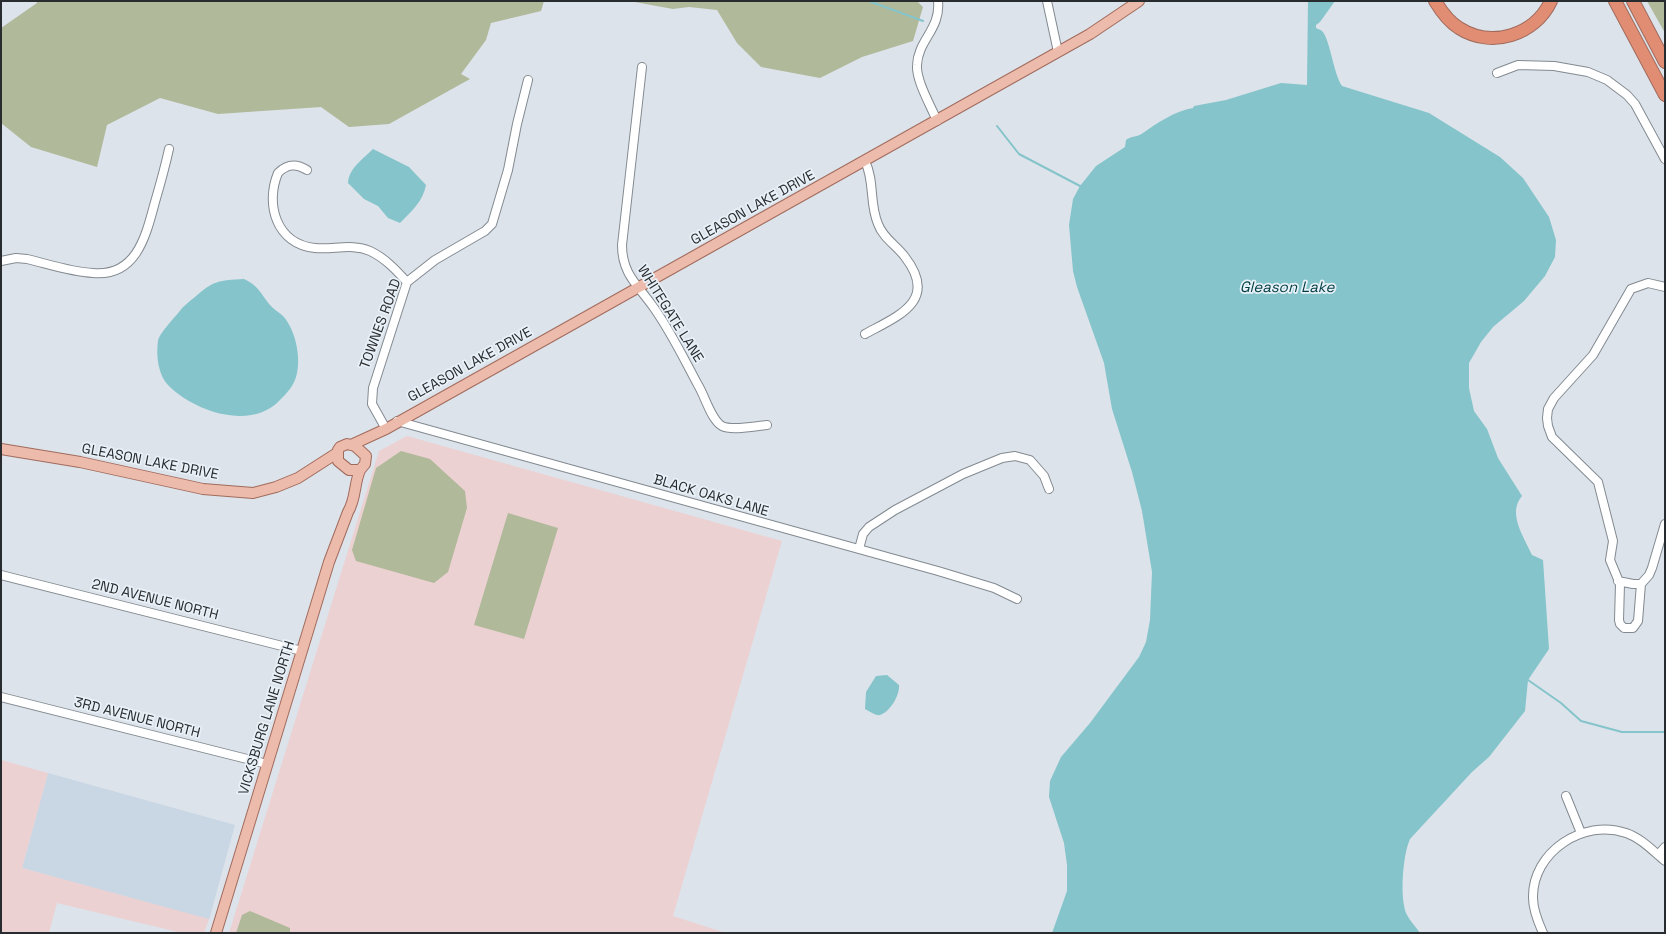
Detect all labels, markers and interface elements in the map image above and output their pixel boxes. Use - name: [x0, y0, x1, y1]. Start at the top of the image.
- street label: GLEASON LAKE DRIVE: [688, 167, 818, 249]
- street label: WHITEGATE LANE: [633, 262, 707, 366]
- street label: TOWNES ROAD: [357, 277, 405, 371]
- water label: Gleason Lake: [1240, 279, 1334, 297]
- street label: GLEASON LAKE DRIVE: [405, 324, 535, 406]
- street label: GLEASON LAKE DRIVE: [80, 440, 220, 484]
- street label: BLACK OAKS LANE: [651, 472, 771, 520]
- street label: 2ND AVENUE NORTH: [90, 576, 220, 624]
- street label: VICKSBURG LANE NORTH: [236, 639, 298, 797]
- street label: 3RD AVENUE NORTH: [72, 694, 202, 742]

